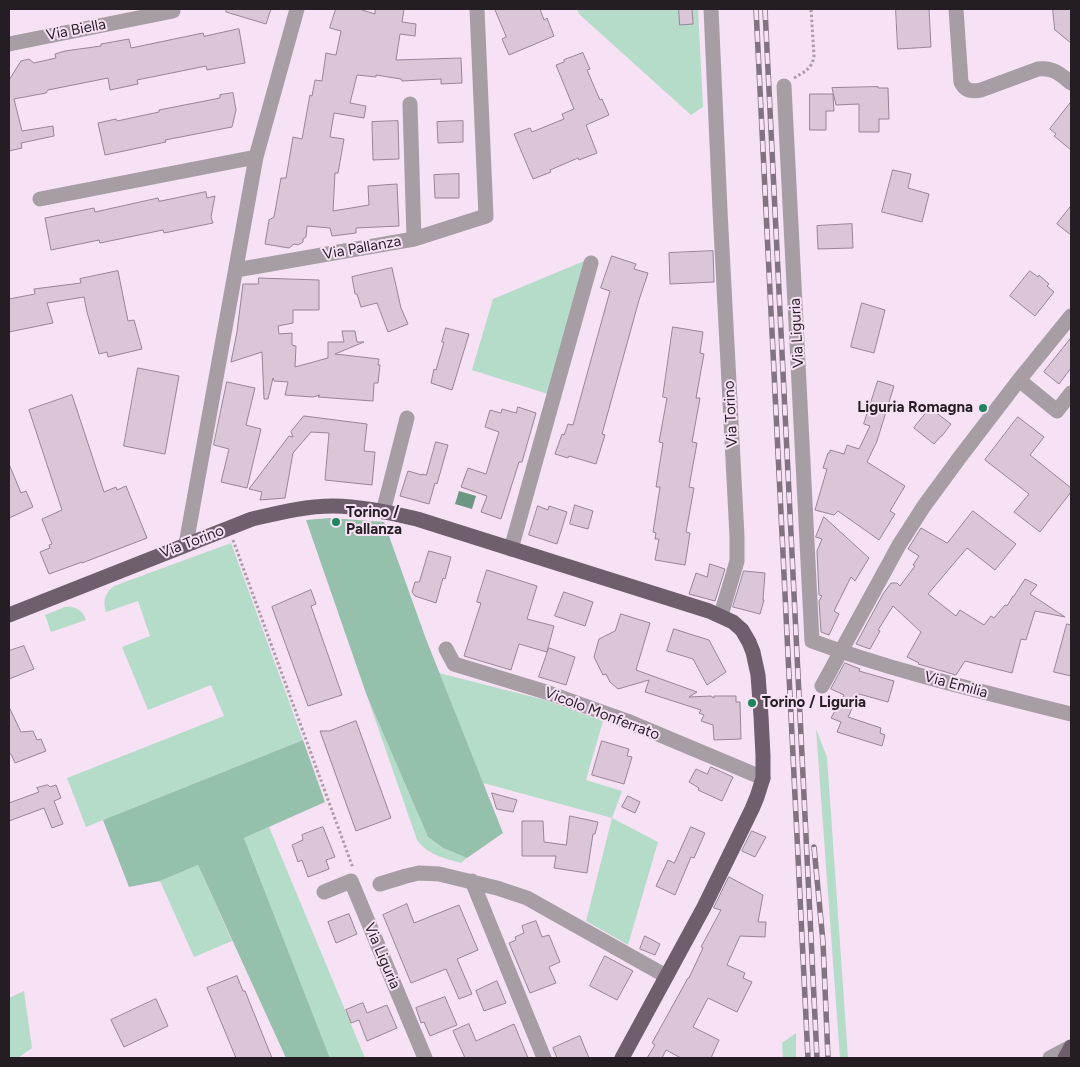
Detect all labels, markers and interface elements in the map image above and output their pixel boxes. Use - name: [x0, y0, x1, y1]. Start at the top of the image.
- street label: Via Biella: [45, 15, 107, 45]
- street label: Via Pallanza: [322, 232, 402, 264]
- street label: Via Liguria: [786, 298, 808, 368]
- street label: Via Torino: [720, 380, 742, 448]
- place label: Liguria Romagna: [857, 399, 973, 417]
- marker: Liguria Romagna: [977, 402, 989, 414]
- place label: Torino / Pallanza: [346, 504, 402, 539]
- marker: Torino / Pallanza: [330, 516, 342, 528]
- street label: Via Torino: [158, 522, 226, 562]
- street label: Via Emilia: [922, 668, 990, 702]
- street label: Vicolo Monferrato: [542, 684, 662, 744]
- place label: Torino / Liguria: [762, 694, 866, 712]
- marker: Torino / Liguria: [746, 697, 758, 709]
- street label: Via Liguria: [360, 920, 404, 992]

